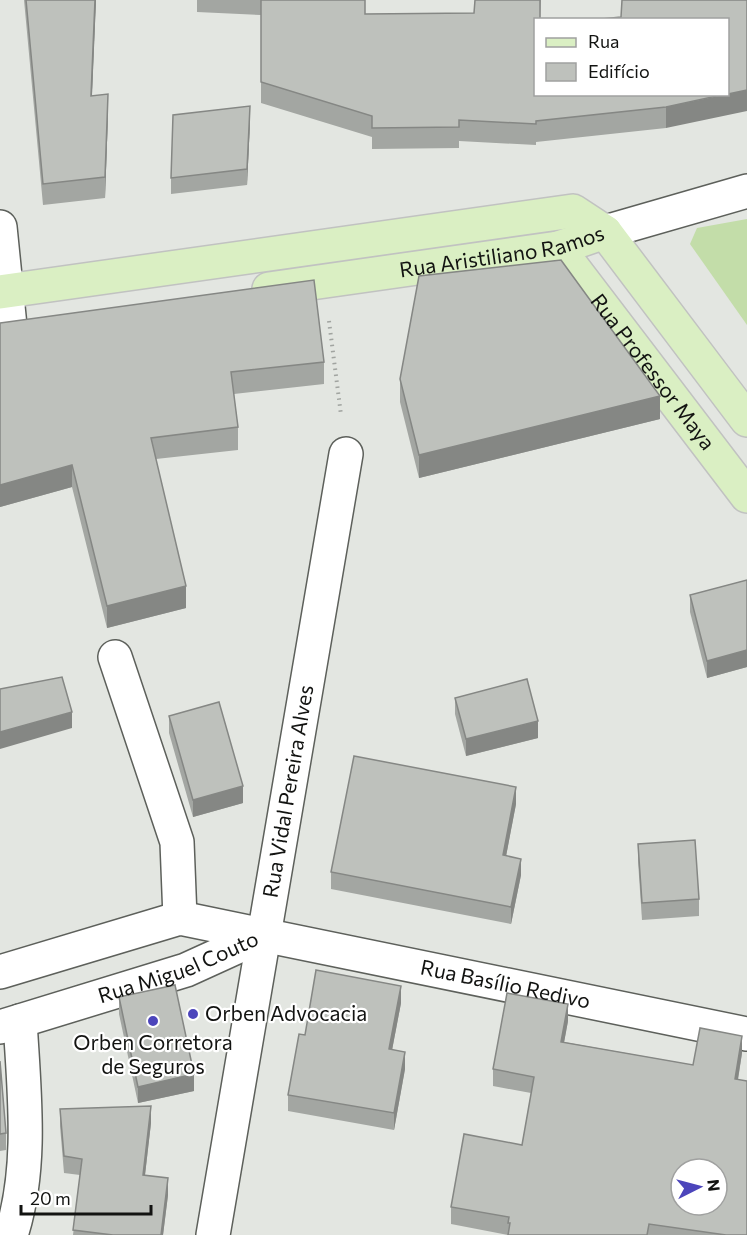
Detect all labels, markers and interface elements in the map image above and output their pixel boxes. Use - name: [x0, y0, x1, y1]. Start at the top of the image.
- legend: [534, 18, 729, 96]
- text: Rua: [588, 30, 619, 52]
- text: Edifício: [588, 60, 650, 82]
- street label: Rua Aristiliano Ramos: [398, 219, 607, 281]
- street label: Rua Professor Maya: [586, 288, 721, 454]
- street label: Rua Vidal Pereira Alves: [257, 683, 317, 899]
- street label: Rua Miguel Couto: [95, 925, 262, 1007]
- street label: Rua Basílio Redivo: [419, 954, 593, 1013]
- place label: Orben Advocacia: [205, 1000, 367, 1025]
- marker: Orben Advocacia: [186, 1007, 200, 1021]
- marker: Orben Corretora de Seguros: [146, 1014, 160, 1028]
- place label: Orben Corretora de Seguros: [73, 1029, 233, 1078]
- north arrow: [669, 1157, 729, 1217]
- scale bar: [21, 1178, 152, 1216]
- text: N: [704, 1178, 724, 1192]
- text: 20 m: [30, 1187, 71, 1209]

